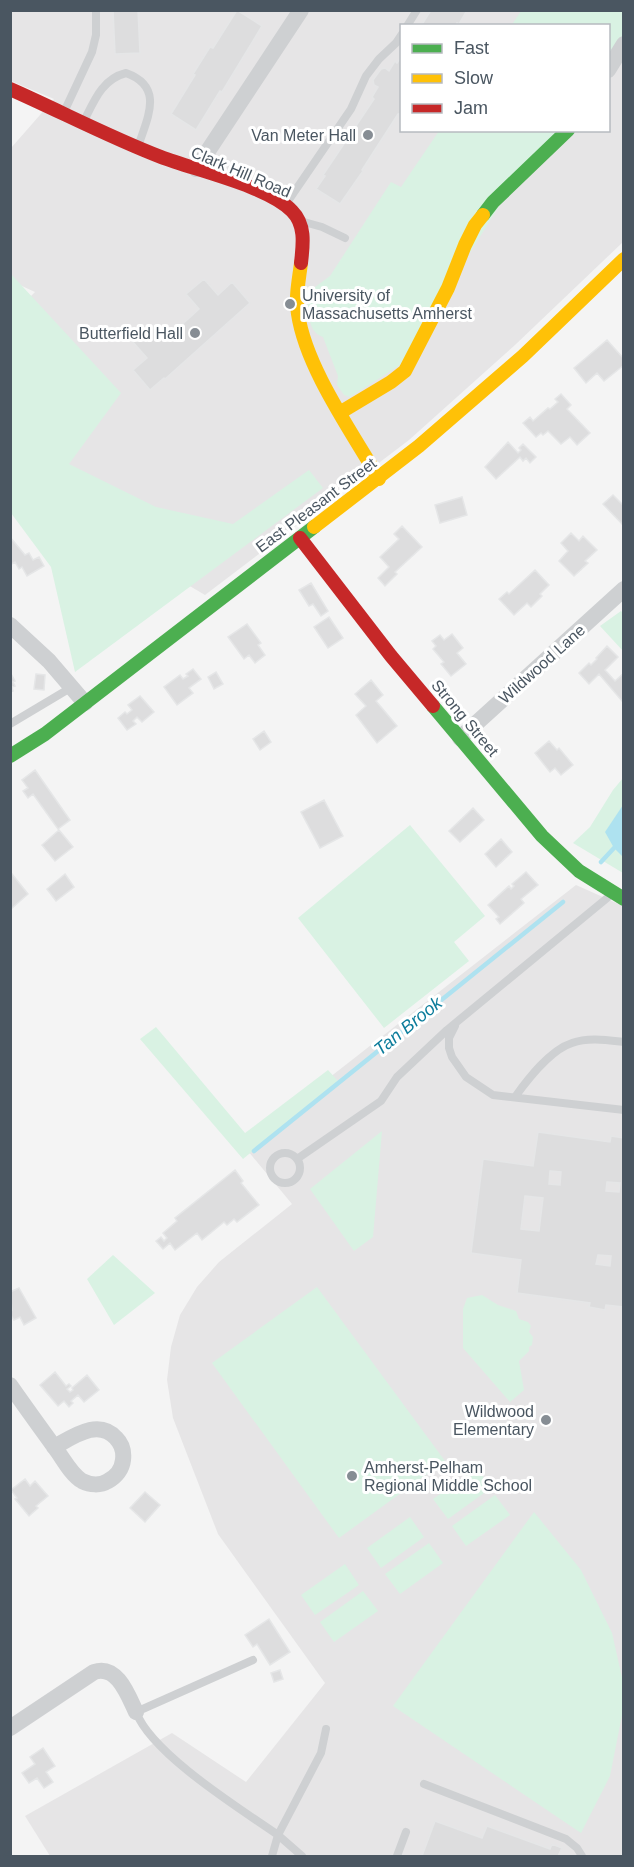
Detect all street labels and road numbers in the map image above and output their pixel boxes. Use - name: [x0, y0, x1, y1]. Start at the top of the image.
- street label: Clark Hill Road: [189, 143, 293, 201]
- street label: East Pleasant Street: [253, 454, 380, 556]
- street label: Wildwood Lane: [496, 621, 588, 707]
- street label: Strong Street: [428, 676, 502, 760]

